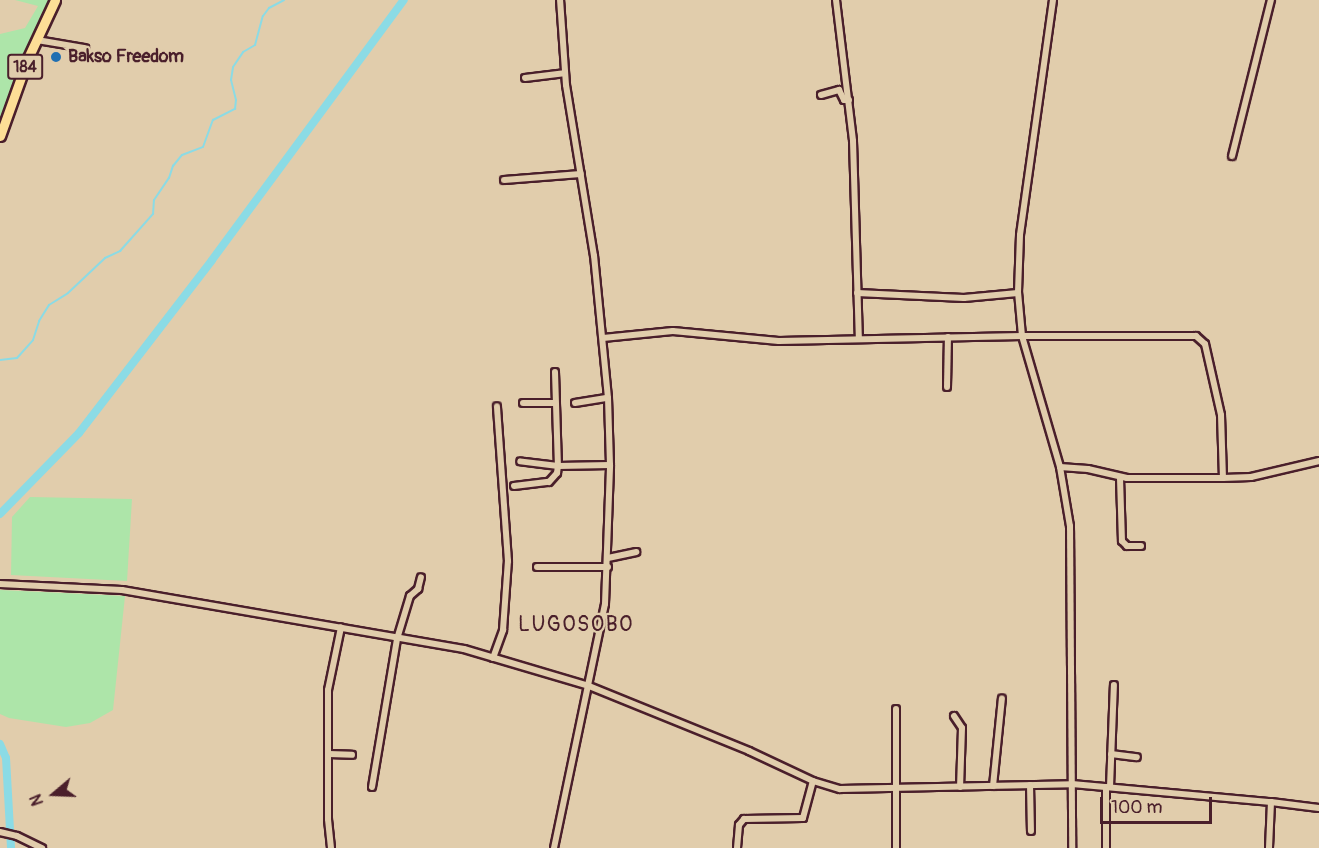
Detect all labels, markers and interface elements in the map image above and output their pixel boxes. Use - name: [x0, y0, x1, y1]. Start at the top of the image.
- place label: Bakso Freedom: [68, 46, 184, 68]
- marker: Bakso Freedom: [49, 50, 63, 64]
- road number: 184: [7, 54, 43, 80]
- district label: LUGOSOBO: [518, 612, 634, 638]
- north arrow: [24, 764, 84, 824]
- scale bar: [1103, 785, 1216, 823]
- text: N: [26, 791, 48, 808]
- text: 100 m: [1111, 796, 1163, 819]

